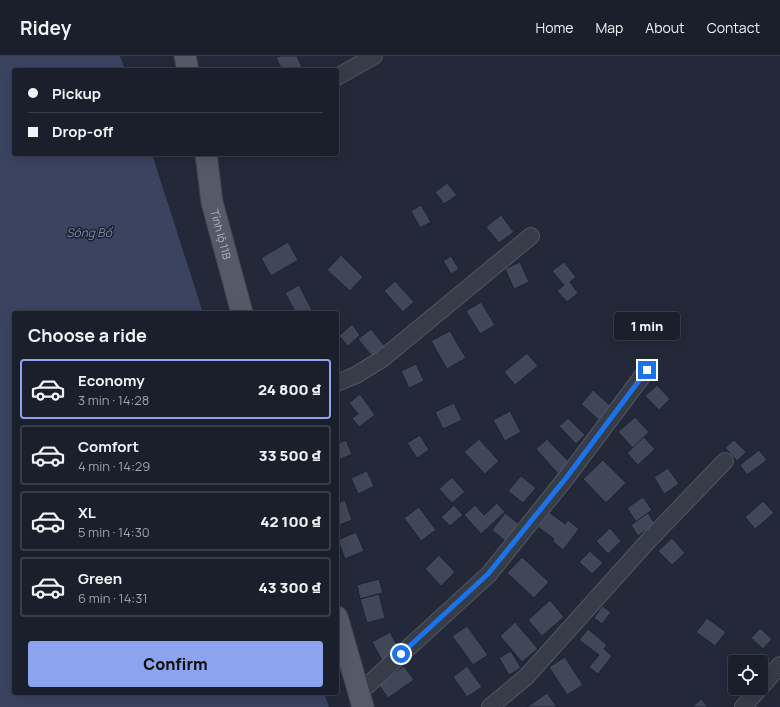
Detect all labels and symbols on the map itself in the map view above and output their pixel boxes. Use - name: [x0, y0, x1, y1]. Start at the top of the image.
- street label: Tỉnh lộ 11B: [207, 208, 235, 261]
- water label: Sông Bồ: [66, 224, 114, 241]
- callout: 1 min: [614, 312, 680, 340]
- route end: [638, 361, 656, 379]
- route start: [392, 645, 410, 663]

